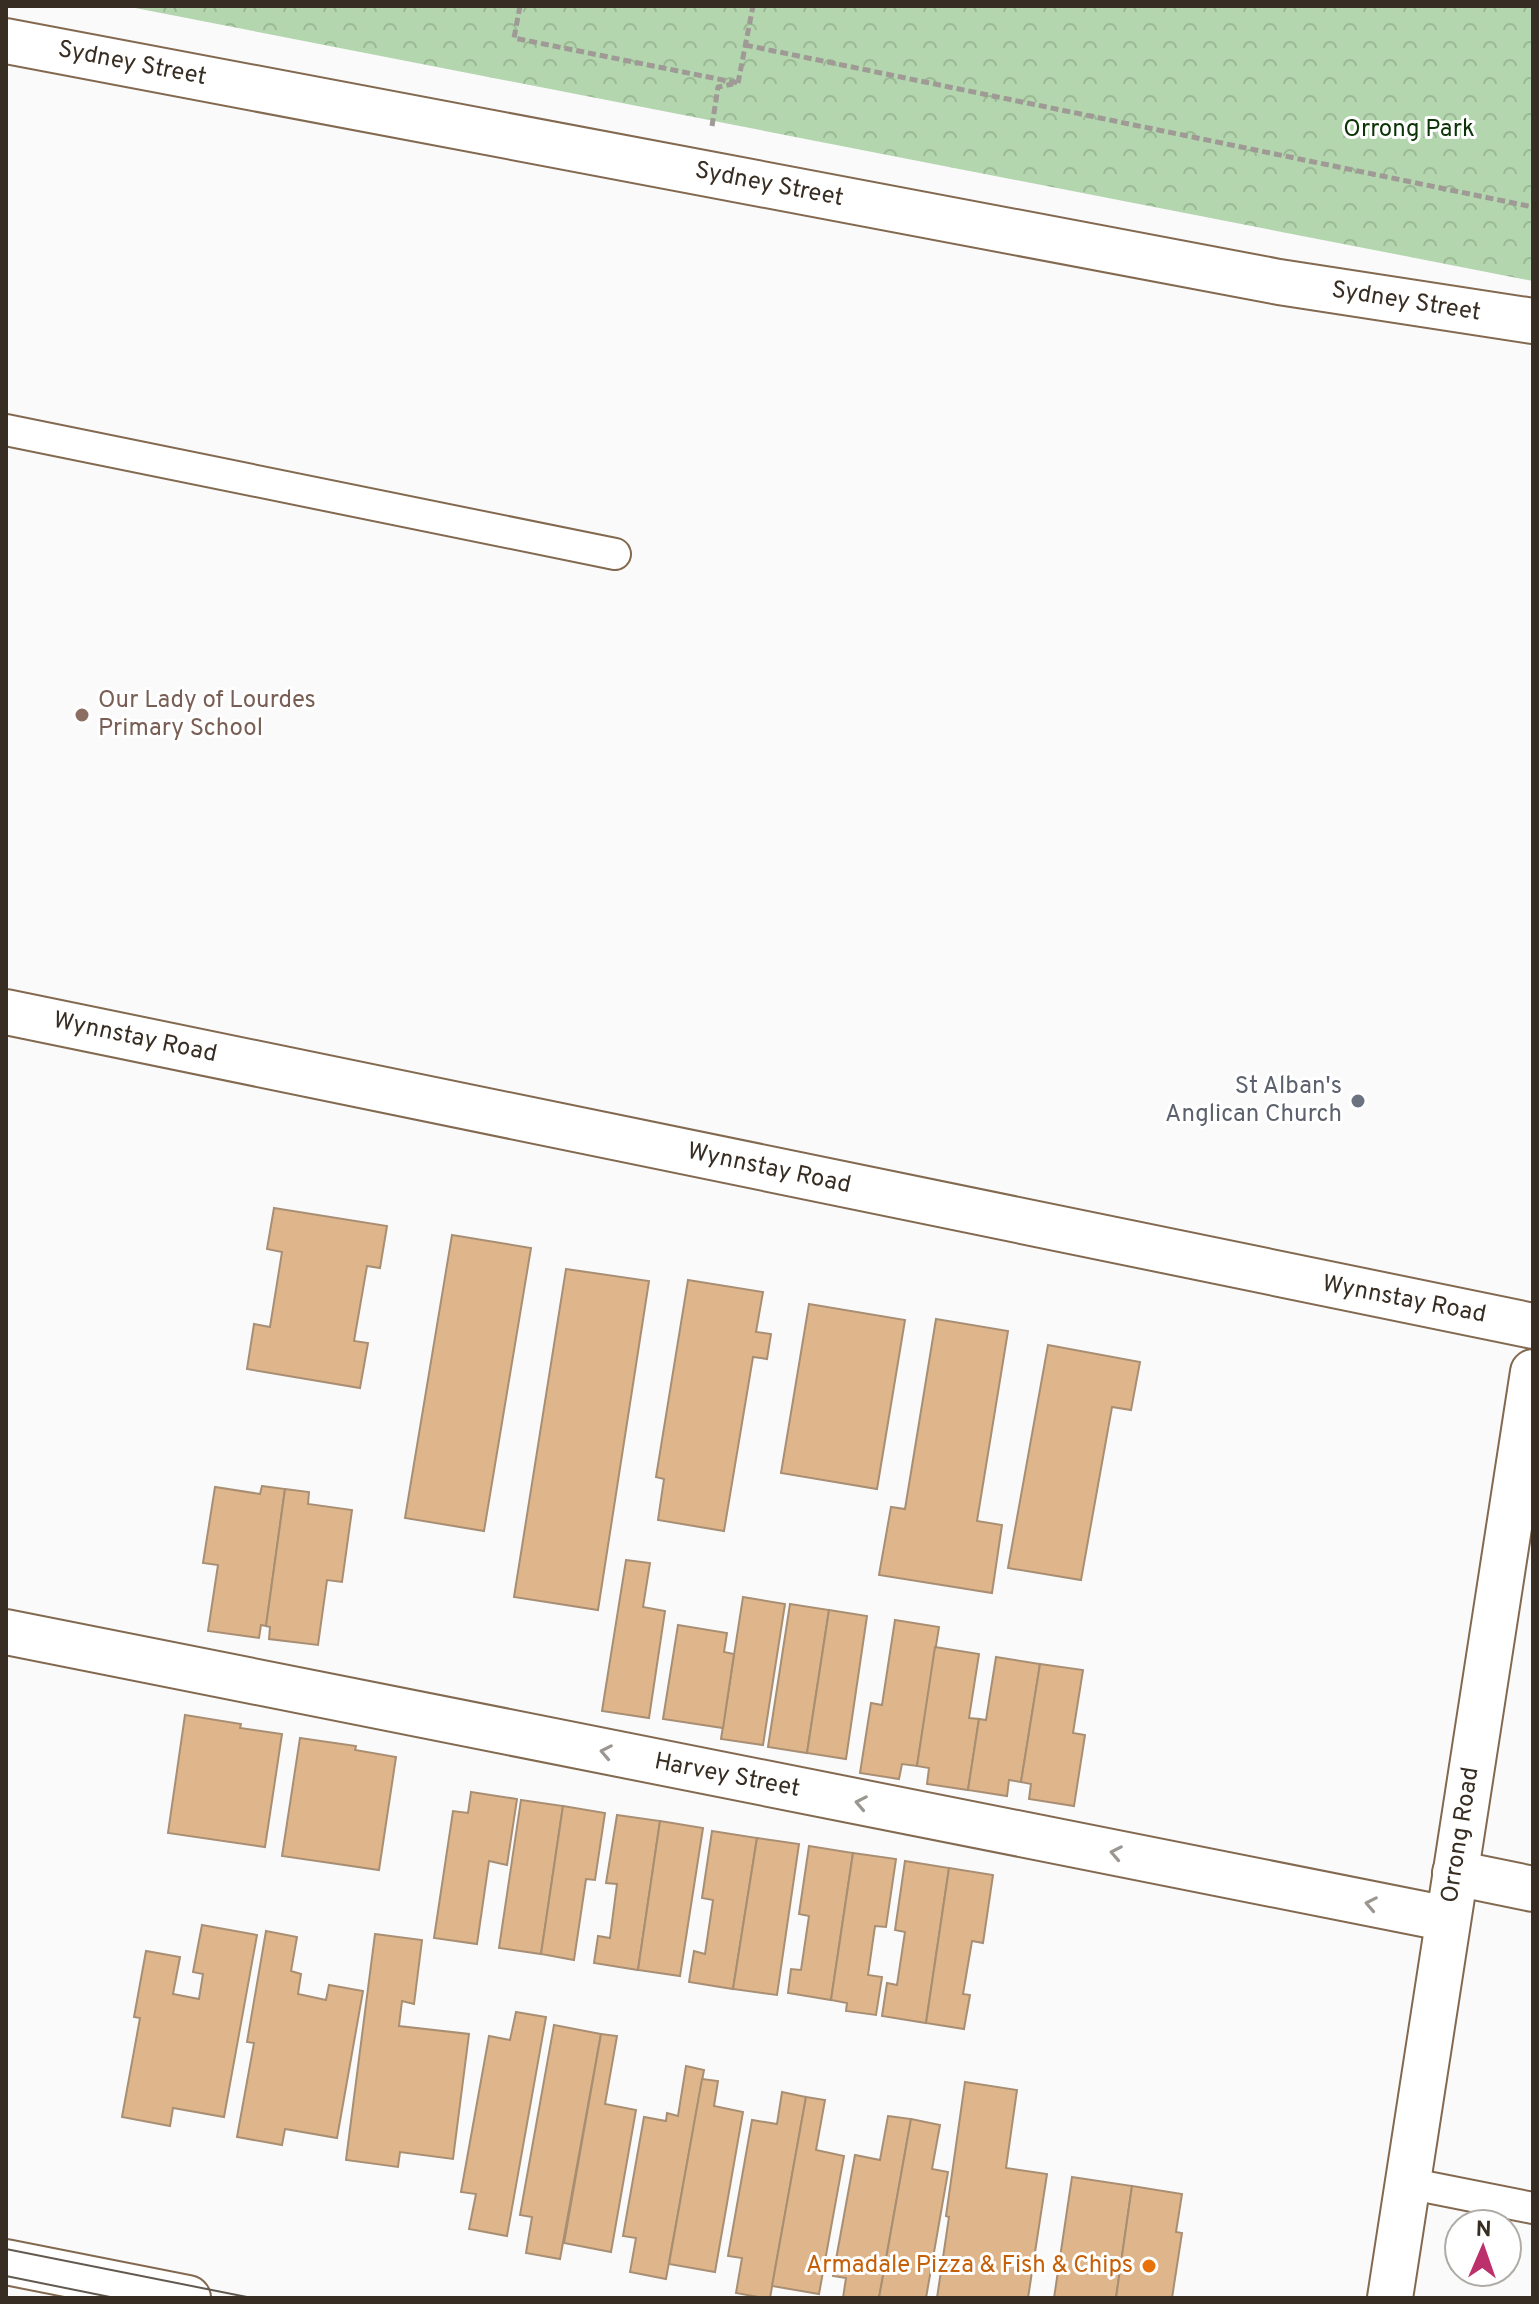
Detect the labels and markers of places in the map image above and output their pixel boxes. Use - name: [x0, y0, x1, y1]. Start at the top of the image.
- place label: Our Lady of Lourdes Primary School: [98, 686, 316, 744]
- marker: Our Lady of Lourdes Primary School: [73, 706, 91, 724]
- place label: St Alban's Anglican Church: [1165, 1072, 1342, 1130]
- marker: St Alban's Anglican Church: [1349, 1092, 1367, 1110]
- place label: Armadale Pizza & Fish & Chips: [806, 2251, 1133, 2281]
- marker: Armadale Pizza & Fish & Chips: [1140, 2257, 1158, 2275]

